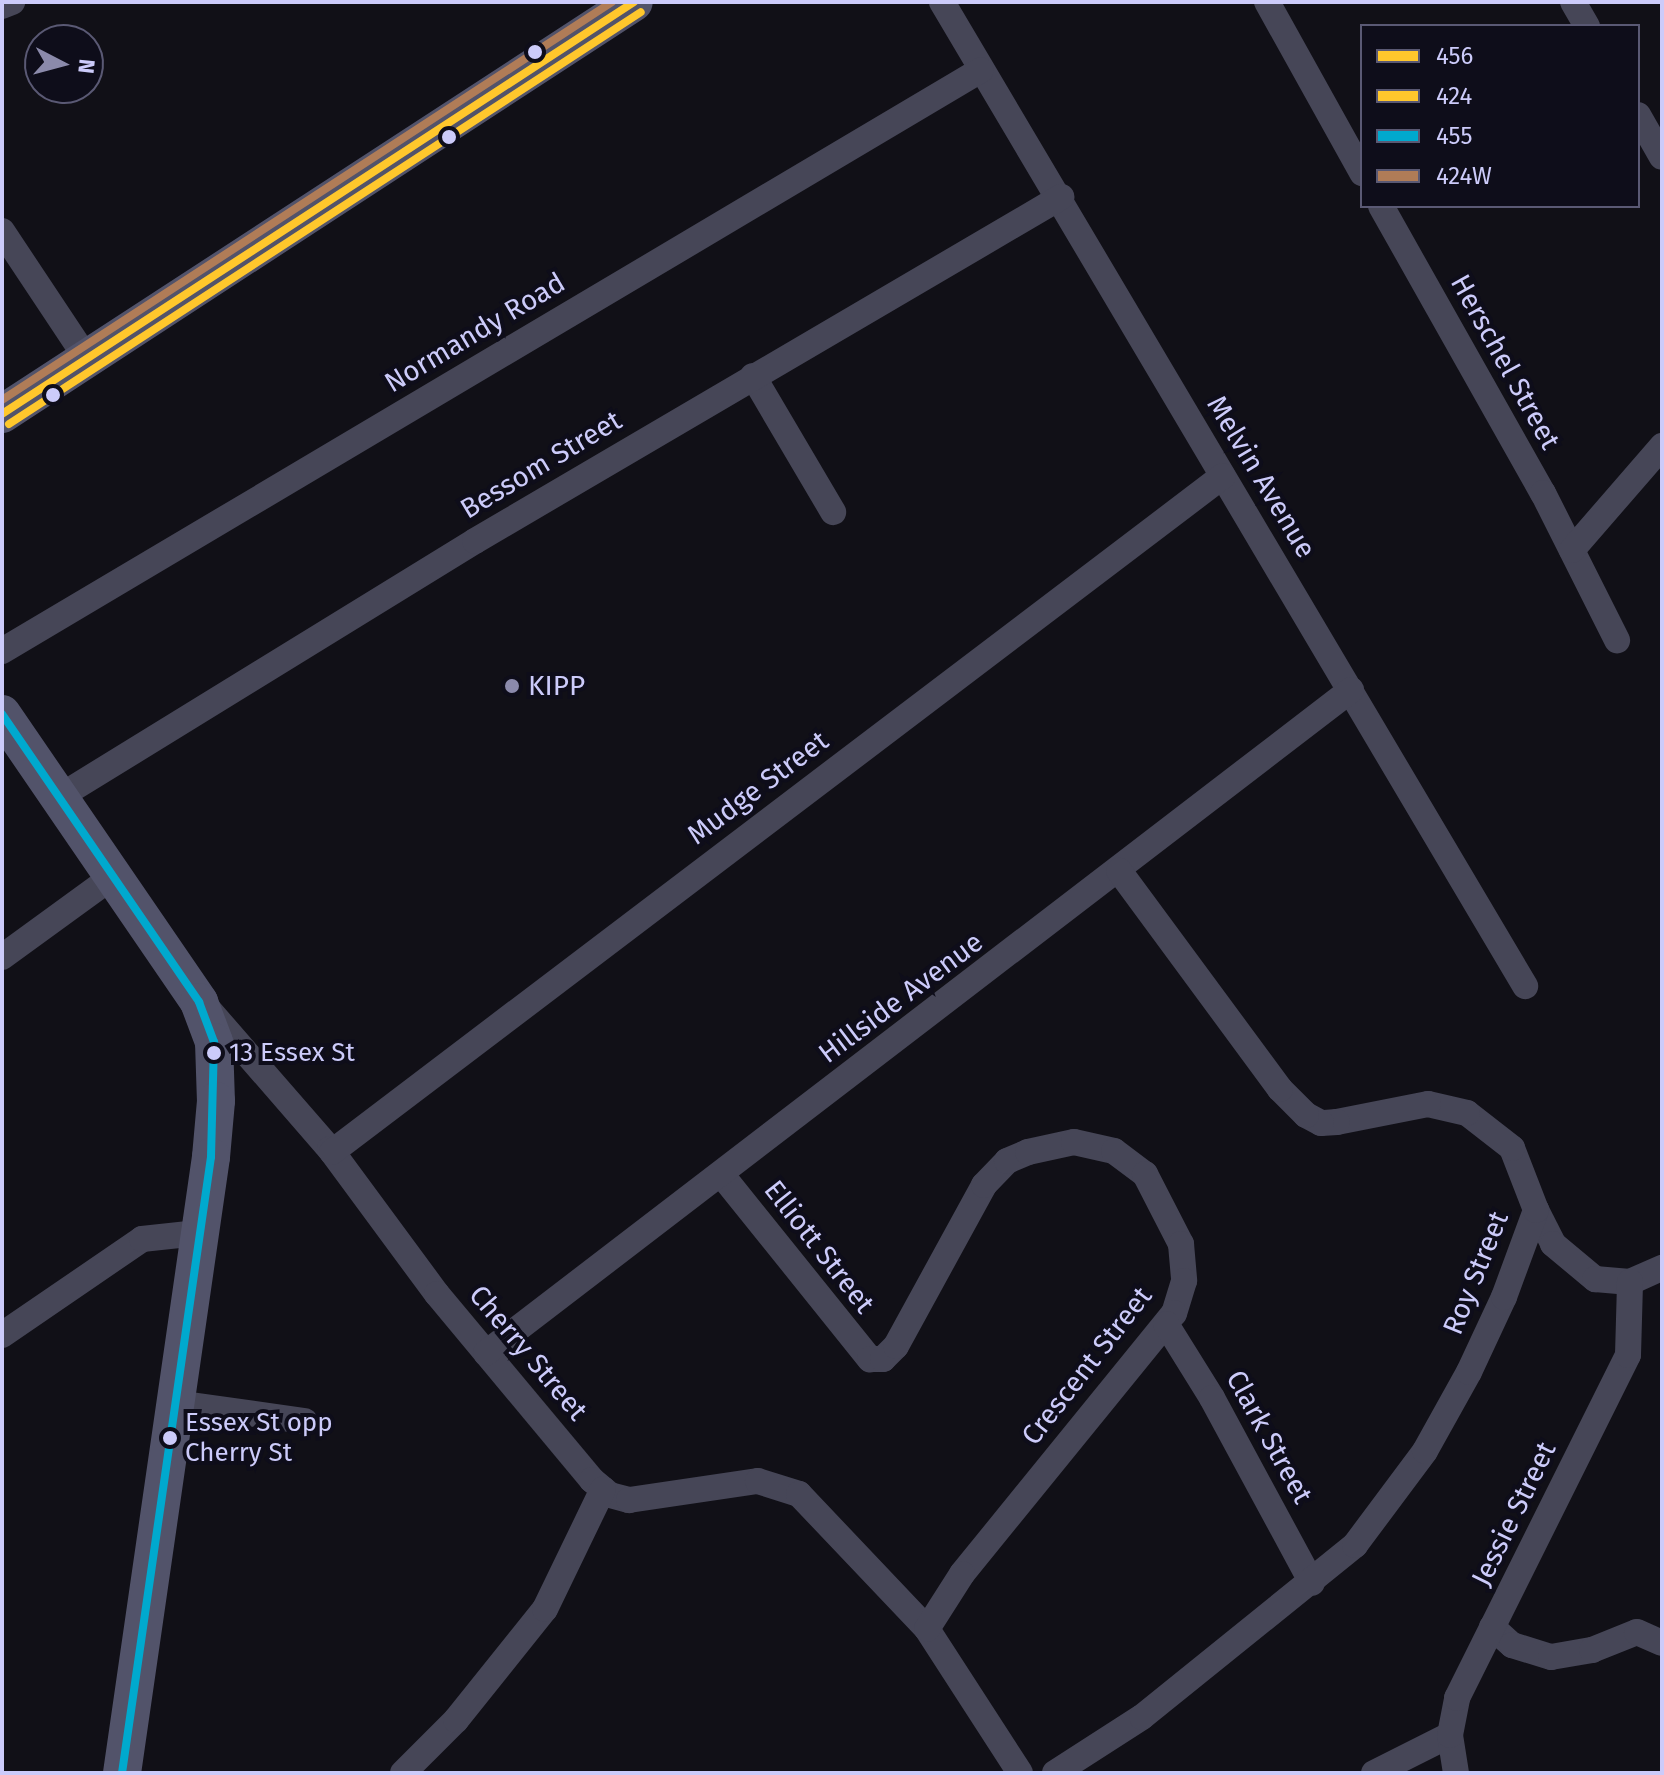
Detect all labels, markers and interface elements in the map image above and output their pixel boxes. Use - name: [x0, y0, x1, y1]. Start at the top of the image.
- north arrow: [24, 24, 104, 104]
- legend: [1360, 24, 1640, 208]
- text: 456: [1436, 42, 1473, 70]
- unlabelled marker: [527, 44, 543, 60]
- text: N: [72, 58, 101, 75]
- text: 424: [1436, 82, 1472, 110]
- text: 455: [1436, 122, 1472, 150]
- unlabelled marker: [441, 129, 457, 145]
- text: 424W: [1436, 162, 1492, 190]
- street label: Normandy Road: [379, 266, 571, 400]
- street label: Herschel Street: [1443, 269, 1567, 455]
- unlabelled marker: [45, 387, 61, 403]
- street label: Melvin Avenue: [1199, 390, 1323, 564]
- street label: Bessom Street: [454, 404, 628, 526]
- place label: KIPP: [528, 669, 585, 703]
- marker: KIPP: [503, 677, 521, 695]
- street label: Mudge Street: [681, 724, 835, 852]
- street label: Hillside Avenue: [812, 925, 990, 1071]
- place label: 13 Essex St: [229, 1037, 355, 1069]
- marker: 13 Essex St: [206, 1045, 222, 1061]
- street label: Elliott Street: [757, 1174, 881, 1320]
- street label: Roy Street: [1436, 1206, 1516, 1340]
- street label: Cherry Street: [462, 1279, 594, 1427]
- street label: Crescent Street: [1015, 1280, 1159, 1452]
- street label: Clark Street: [1219, 1364, 1319, 1510]
- place label: Essex St opp Cherry St: [185, 1407, 333, 1468]
- marker: Essex St opp Cherry St: [162, 1430, 178, 1446]
- street label: Jessie Street: [1465, 1436, 1563, 1592]

